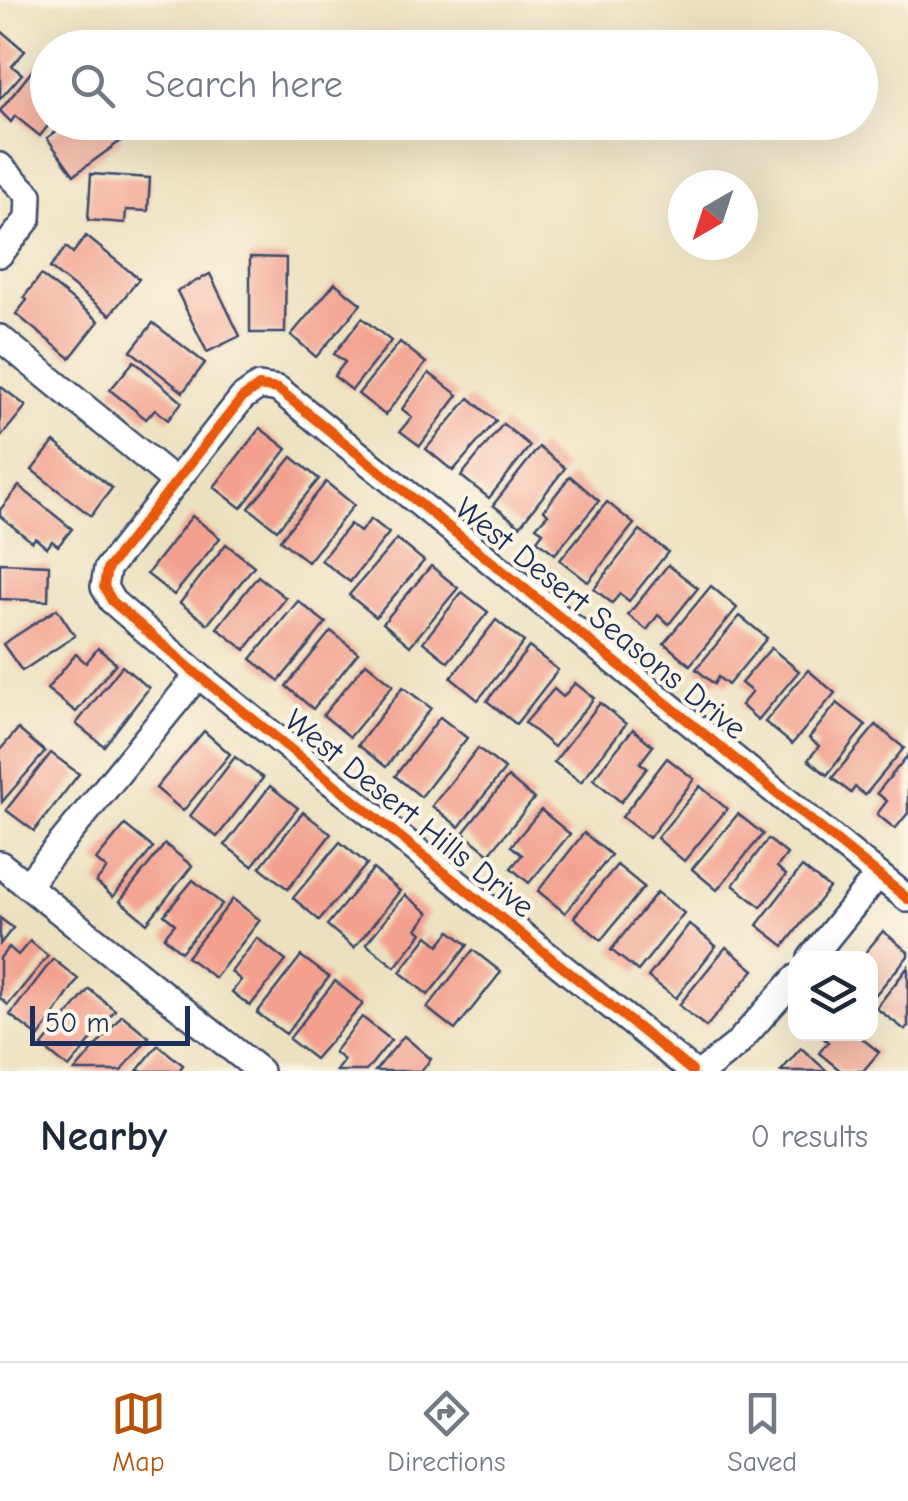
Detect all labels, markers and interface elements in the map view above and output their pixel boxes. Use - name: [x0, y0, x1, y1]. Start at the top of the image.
- search box: [30, 30, 878, 140]
- icon: search: [65, 58, 120, 113]
- text: Search here: [145, 63, 343, 107]
- north arrow: [668, 170, 758, 260]
- street label: West Desert Seasons Drive: [448, 490, 754, 747]
- street label: West Desert Hills Drive: [278, 701, 542, 925]
- map controls: [788, 951, 878, 1041]
- button: layers: [788, 951, 878, 1041]
- scale bar: [30, 1001, 190, 1046]
- text: 50 m: [45, 1007, 110, 1039]
- text: Nearby: [40, 1112, 167, 1161]
- text: 0 results: [751, 1118, 868, 1155]
- tab: Map: [111, 1386, 166, 1478]
- tab: Directions: [387, 1386, 506, 1478]
- tab: Saved: [727, 1386, 797, 1478]

